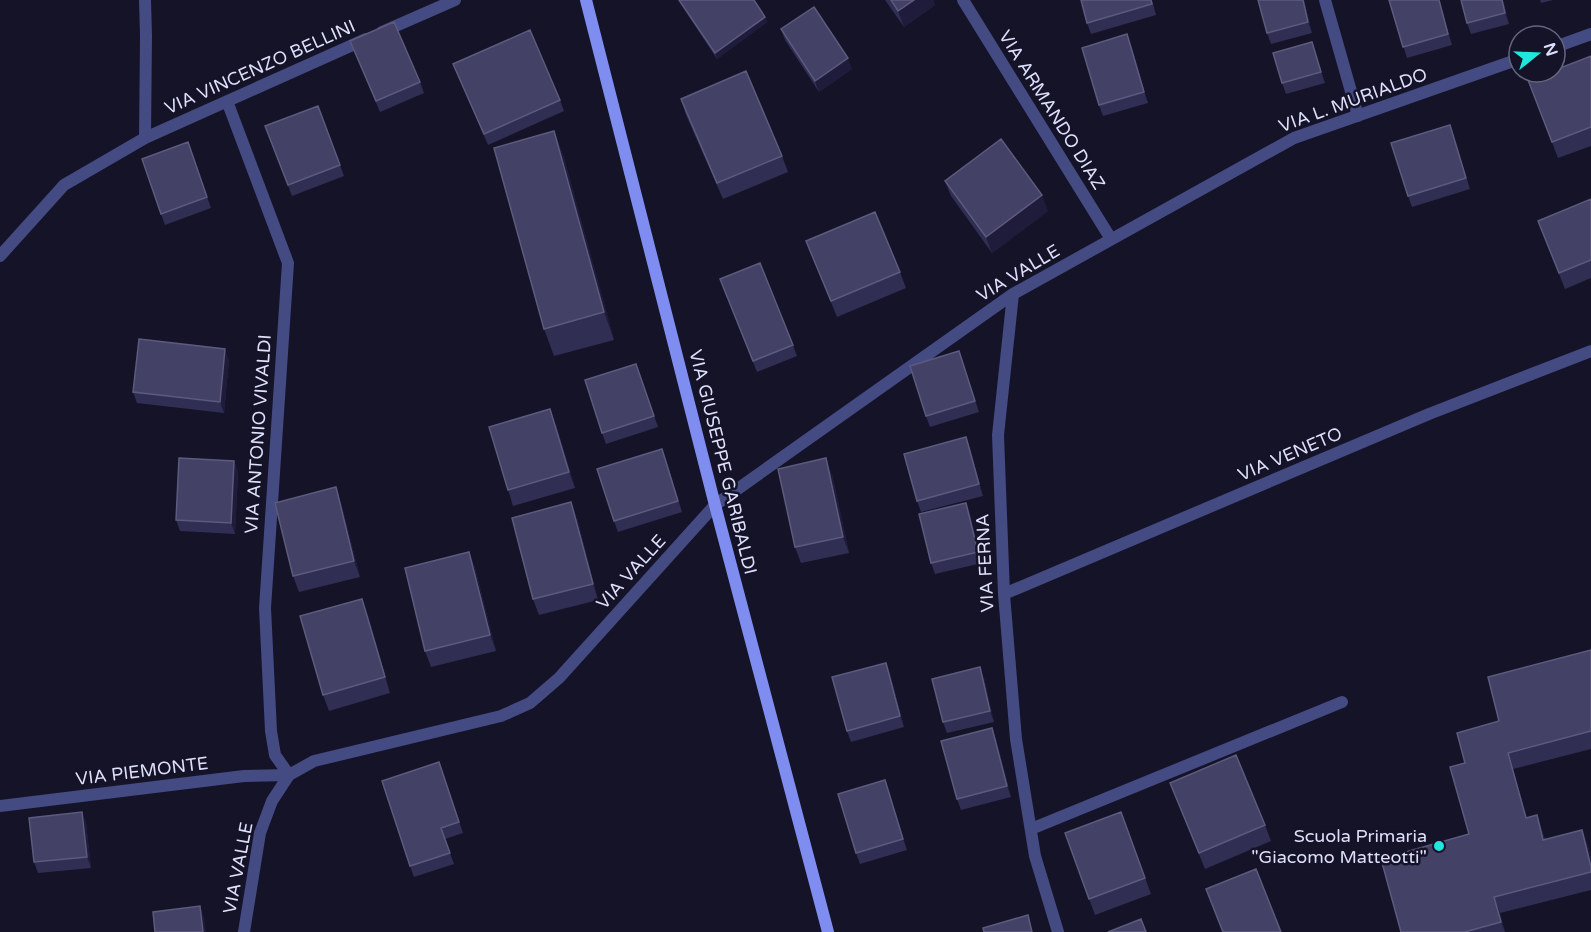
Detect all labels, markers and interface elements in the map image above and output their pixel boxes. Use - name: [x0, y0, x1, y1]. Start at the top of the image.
- street label: VIA VINCENZO BELLINI: [161, 15, 359, 119]
- north arrow: [1507, 24, 1567, 84]
- street label: VIA ARMANDO DIAZ: [994, 26, 1110, 194]
- text: N: [1539, 40, 1562, 59]
- street label: VIA L. MURIALDO: [1276, 63, 1430, 137]
- street label: VIA VALLE: [972, 240, 1064, 306]
- street label: VIA ANTONIO VIVALDI: [240, 334, 276, 534]
- street label: VIA GIUSEPPE GARIBALDI: [684, 347, 762, 577]
- street label: VIA VENETO: [1235, 422, 1345, 486]
- street label: VIA FERNA: [971, 513, 999, 613]
- street label: VIA VALLE: [592, 530, 670, 614]
- street label: VIA PIEMONTE: [74, 752, 210, 790]
- street label: VIA VALLE: [218, 820, 258, 916]
- place label: Scuola Primaria "Giacomo Matteotti": [1251, 825, 1427, 868]
- marker: Scuola Primaria "Giacomo Matteotti": [1432, 839, 1446, 853]

